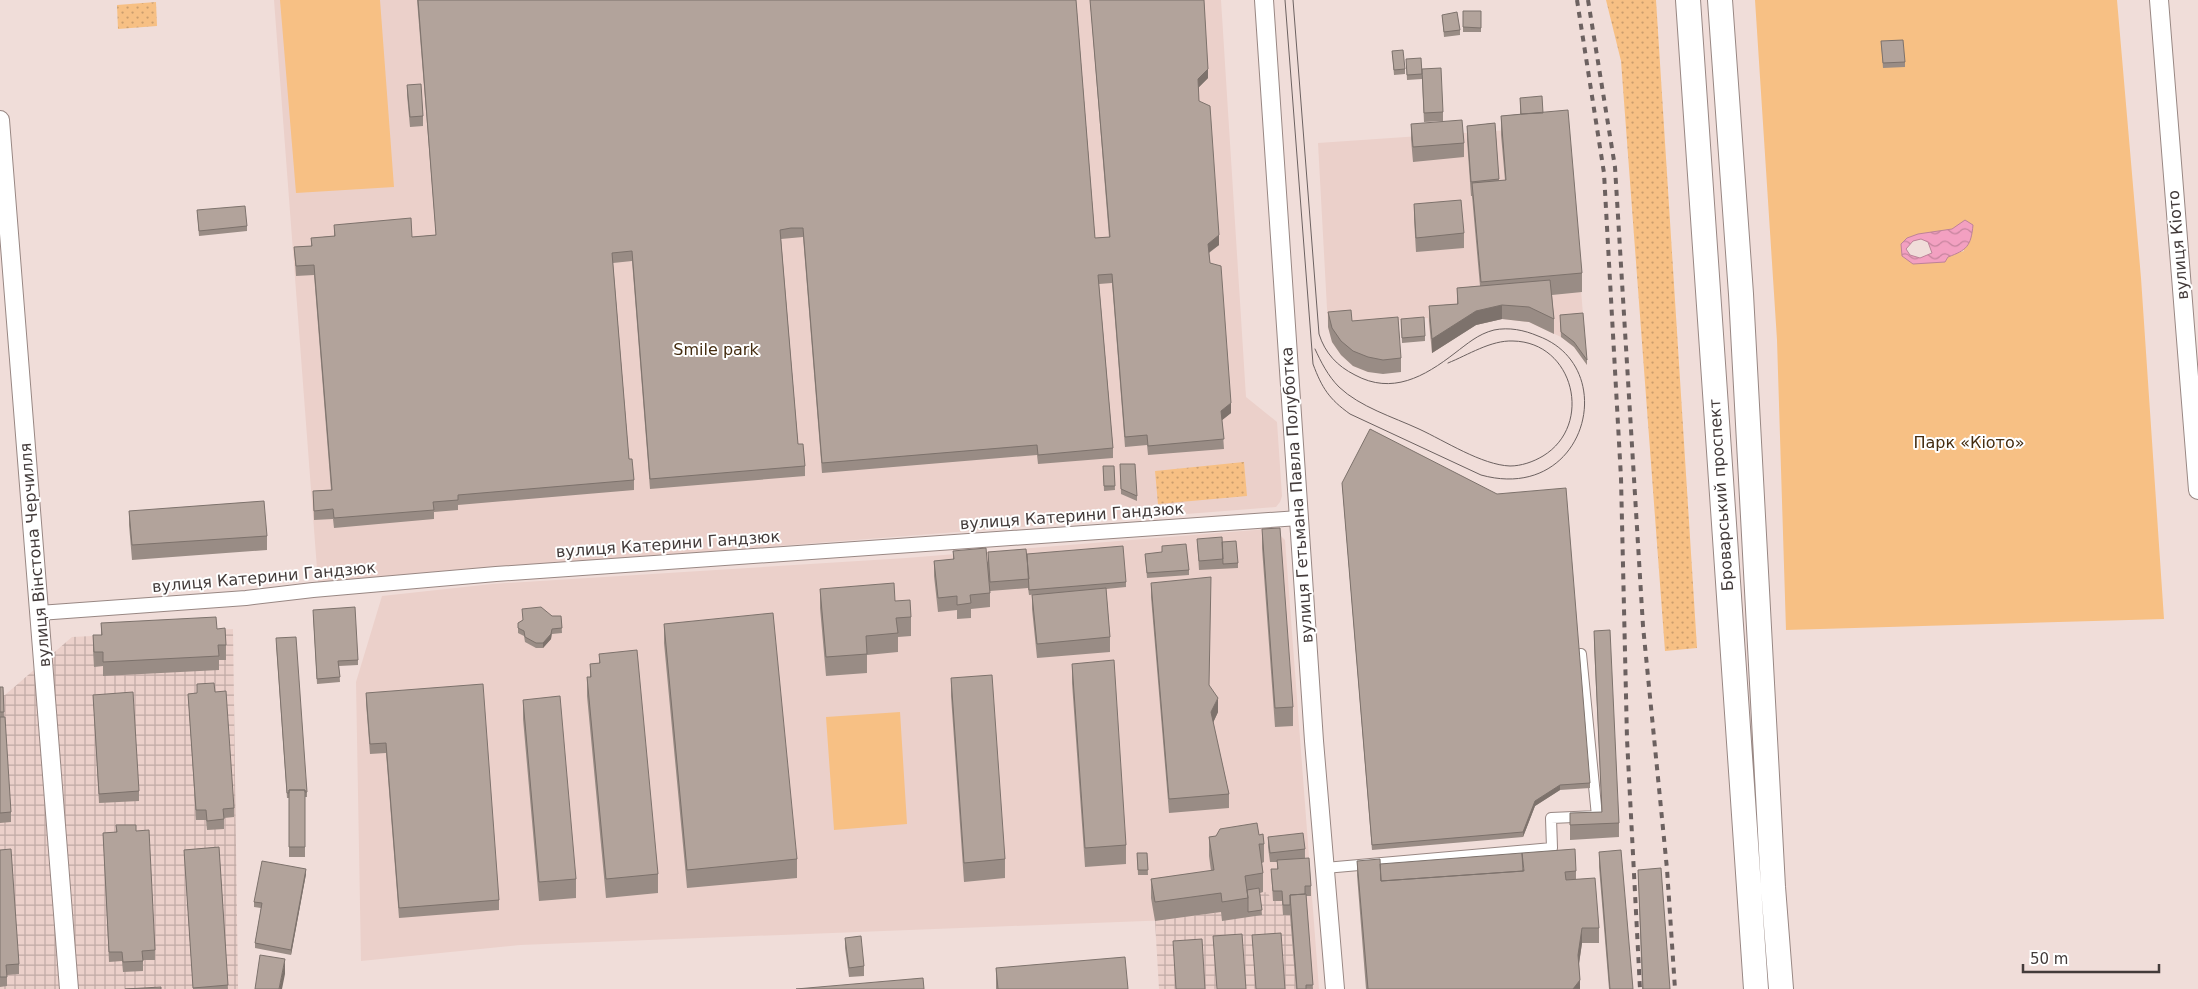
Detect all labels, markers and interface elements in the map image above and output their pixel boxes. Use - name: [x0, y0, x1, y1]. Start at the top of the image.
- street label: вулиця Кіото: [2164, 189, 2192, 301]
- park label: Smile park: [673, 340, 759, 359]
- street label: вулиця Гетьмана Павла Полуботка: [1277, 346, 1317, 644]
- street label: Броварський проспект: [1705, 398, 1737, 592]
- park label: Парк «Кіото»: [1913, 433, 2025, 452]
- street label: вулиця Вінстона Черчилля: [16, 442, 54, 668]
- street label: вулиця Катерини Гандзюк: [959, 499, 1185, 533]
- street label: вулиця Катерини Гандзюк: [555, 527, 781, 561]
- street label: вулиця Катерини Гандзюк: [151, 558, 377, 596]
- scale bar: [2023, 942, 2159, 974]
- text: 50 m: [2030, 950, 2068, 968]

